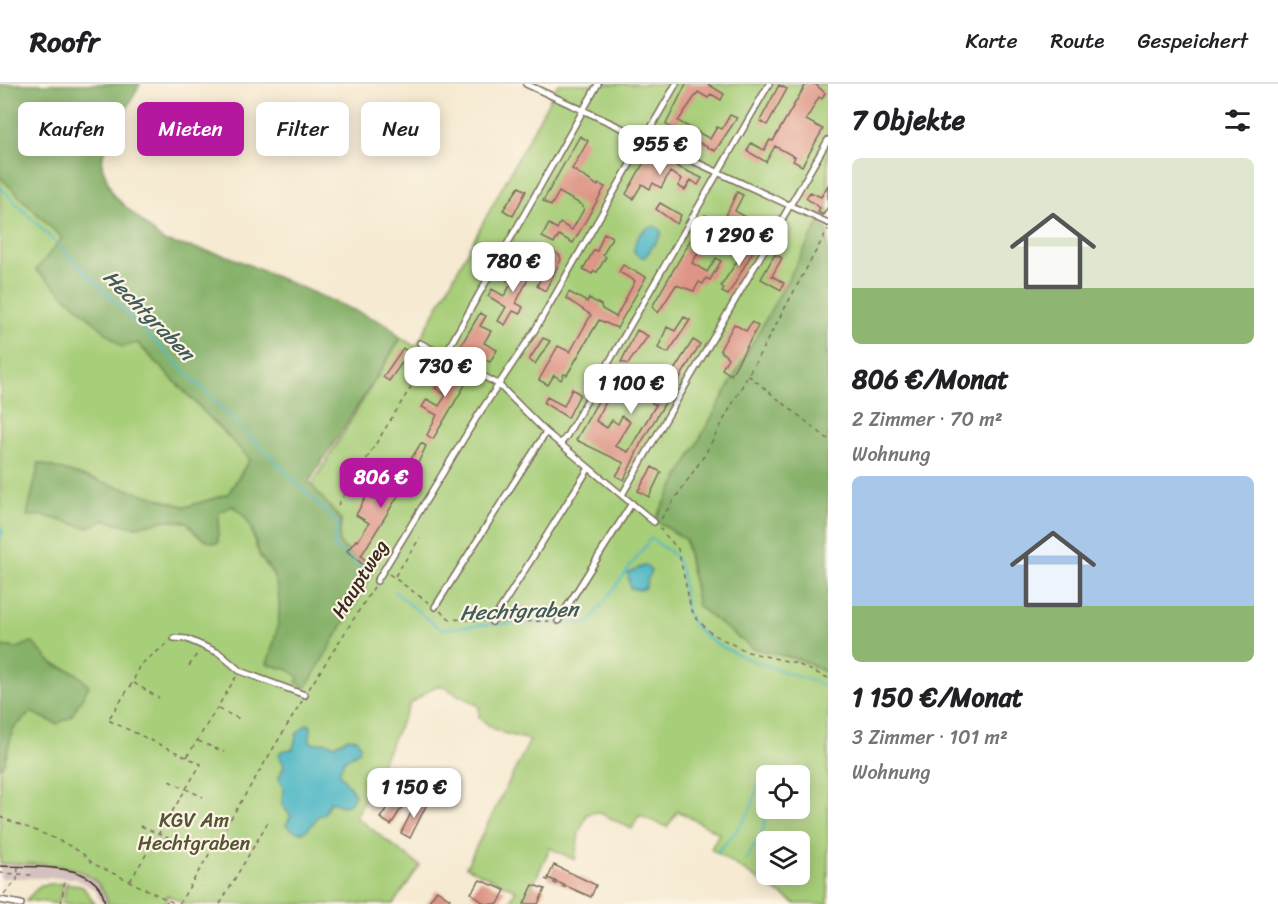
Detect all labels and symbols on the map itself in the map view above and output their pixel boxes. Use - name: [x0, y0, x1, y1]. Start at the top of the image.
- pin: 955 €: [618, 125, 702, 176]
- pin: 1 290 €: [684, 216, 794, 267]
- pin: 780 €: [471, 242, 555, 293]
- water label: Hechtgraben: [94, 260, 206, 372]
- pin: 730 €: [403, 347, 487, 398]
- pin: 1 100 €: [576, 364, 686, 415]
- pin: 806 €: [339, 458, 423, 509]
- street label: Hauptweg: [322, 533, 398, 625]
- water label: Hechtgraben: [459, 590, 581, 632]
- pin: 1 150 €: [359, 768, 469, 819]
- park label: KGV Am Hechtgraben: [138, 803, 250, 861]

